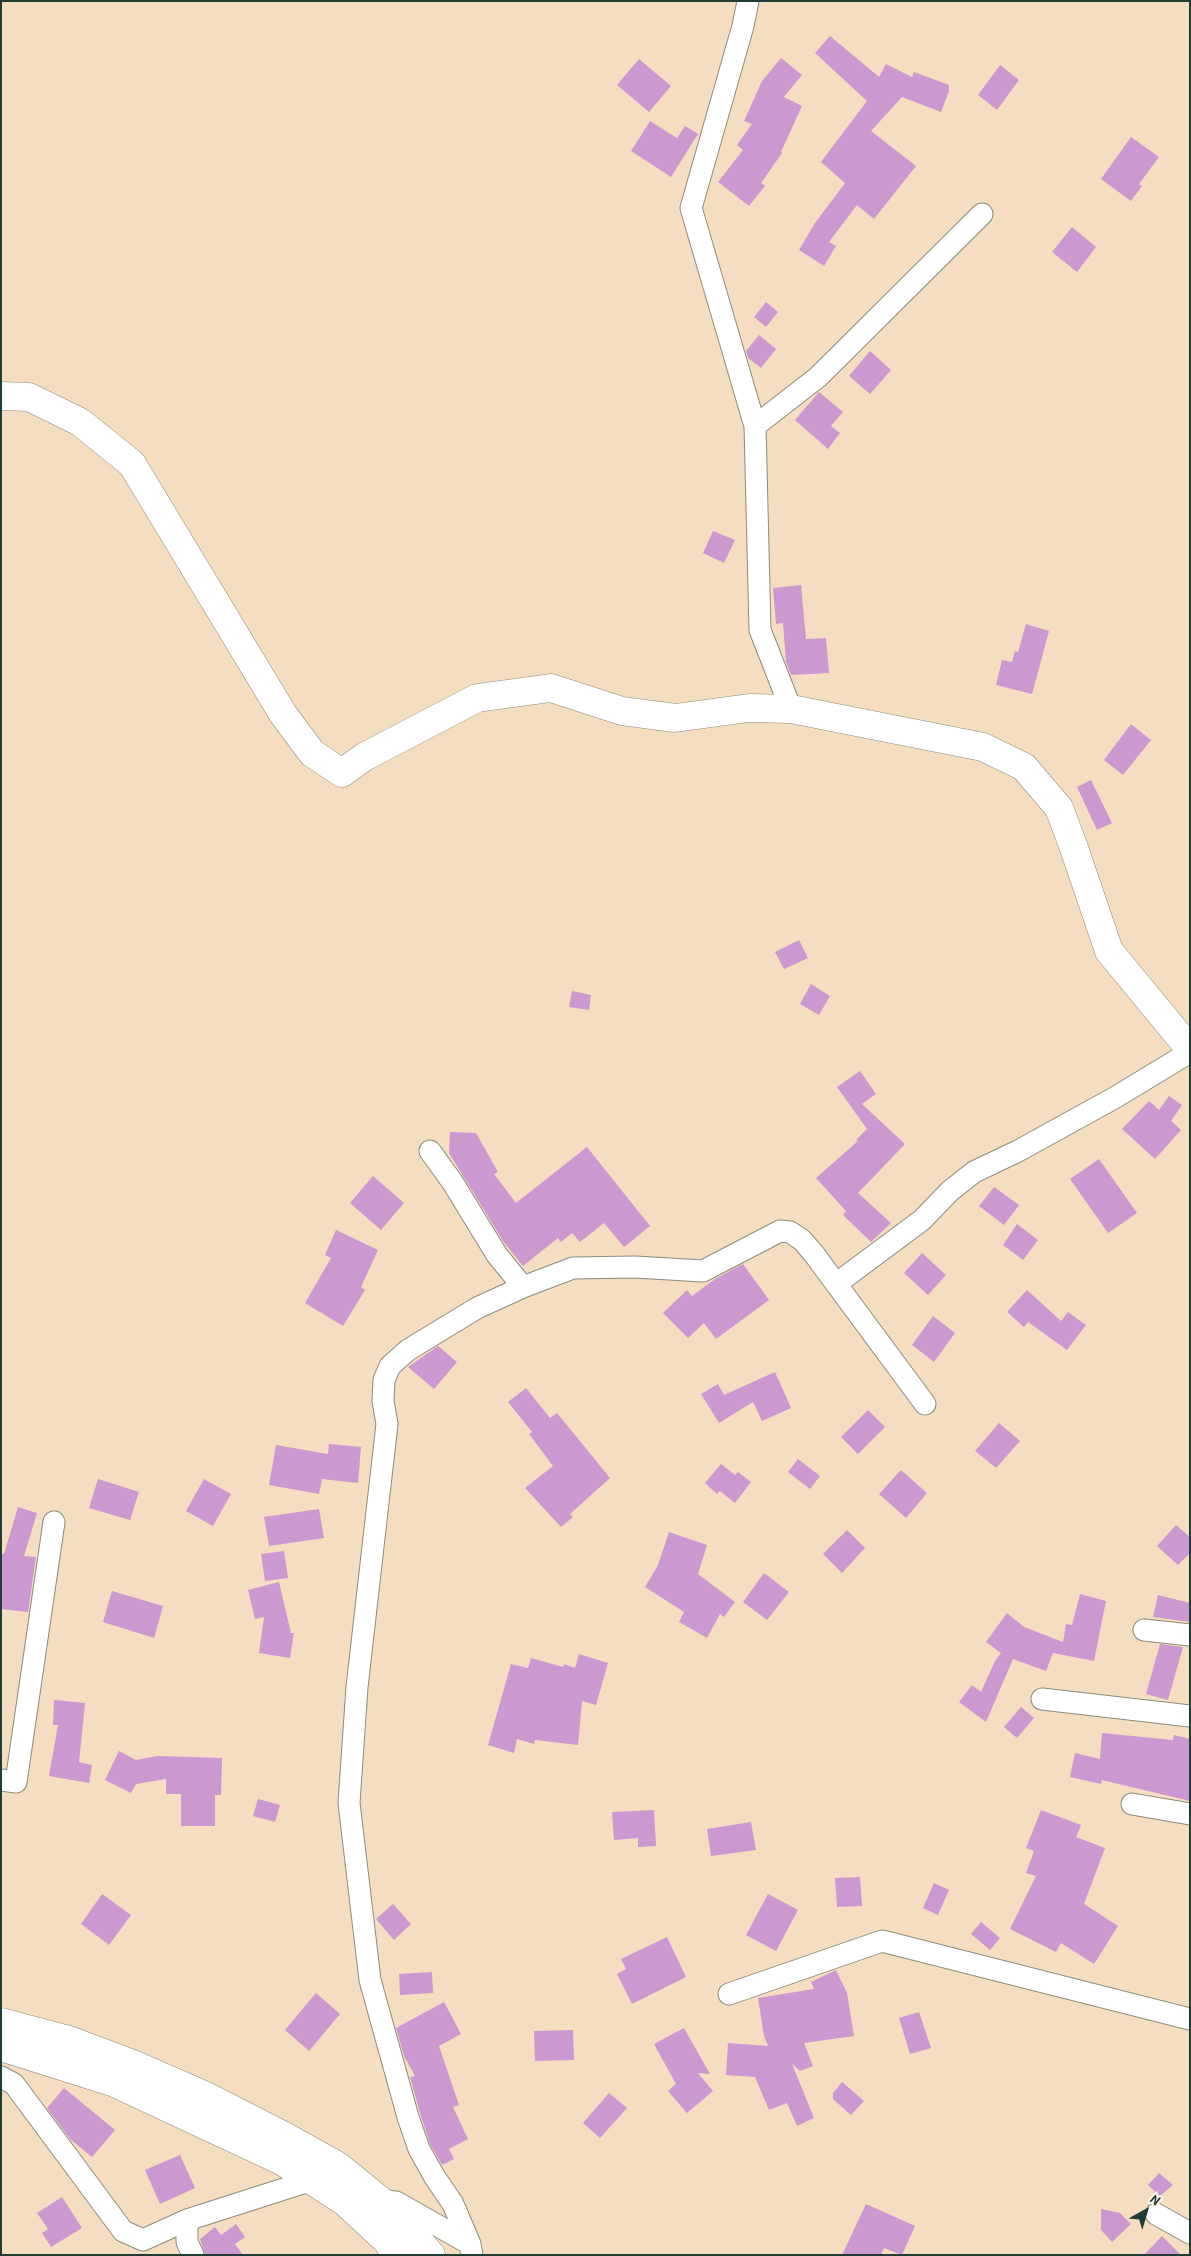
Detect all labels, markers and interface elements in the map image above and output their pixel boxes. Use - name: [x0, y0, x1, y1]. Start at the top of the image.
- north arrow: [1121, 2186, 1171, 2236]
- text: N: [1147, 2189, 1165, 2209]

